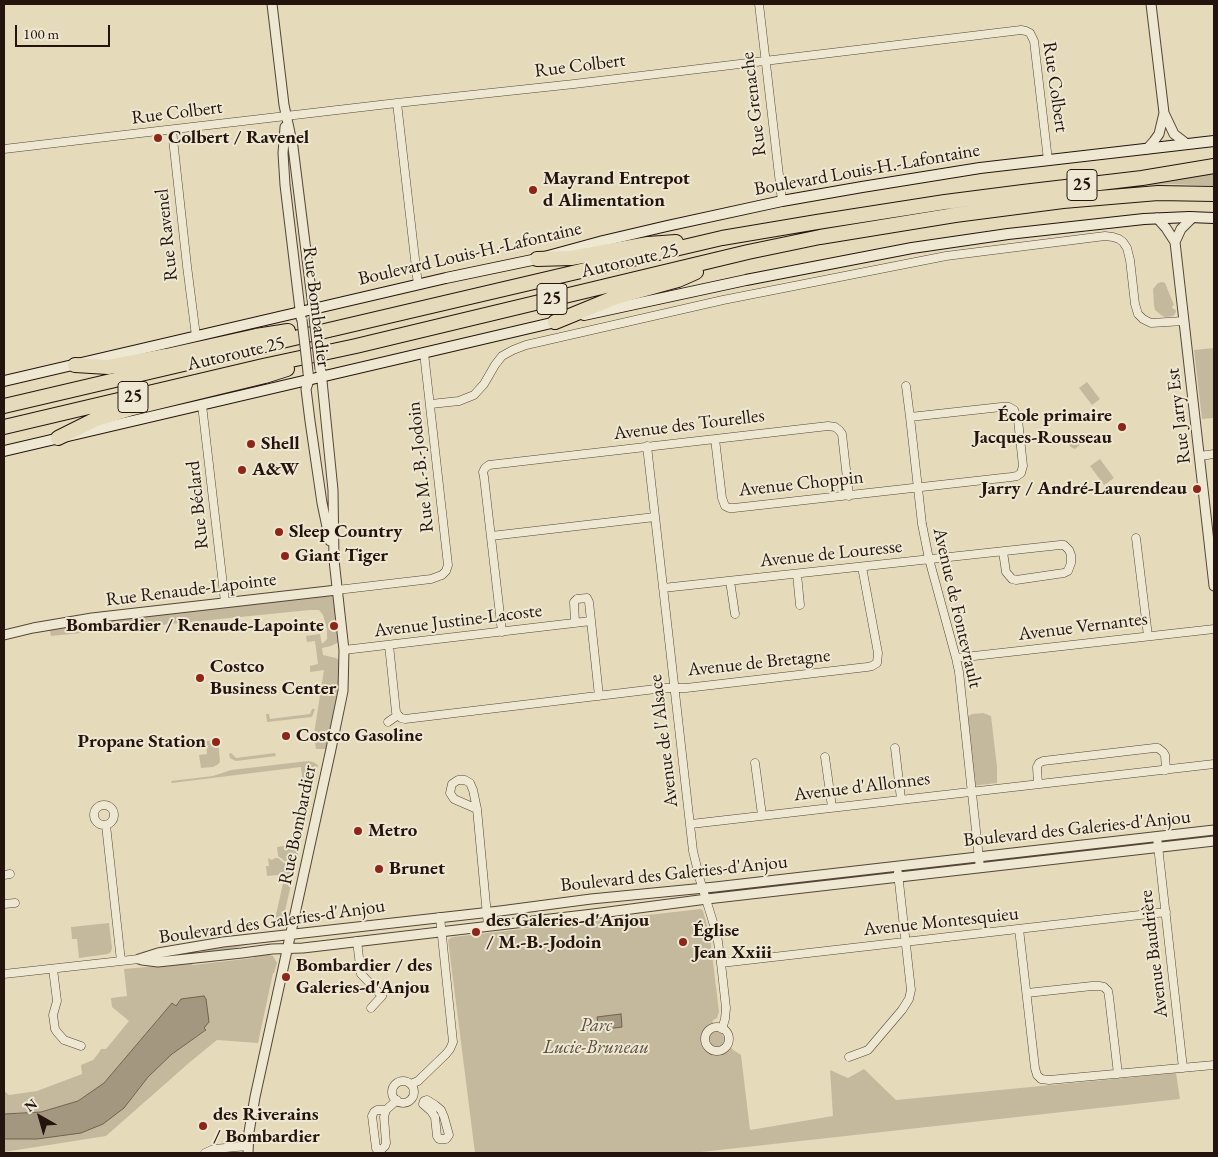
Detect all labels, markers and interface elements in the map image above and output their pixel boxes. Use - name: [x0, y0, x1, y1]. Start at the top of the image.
- scale bar: [18, 15, 112, 47]
- text: 100 m: [23, 24, 59, 43]
- street label: Rue Colbert: [1037, 40, 1073, 134]
- street label: Rue Colbert: [533, 49, 627, 83]
- street label: Rue Grenache: [736, 51, 772, 157]
- street label: Rue Colbert: [130, 96, 224, 130]
- place label: Colbert / Ravenel: [168, 127, 309, 149]
- marker: Colbert / Ravenel: [152, 132, 164, 144]
- street label: Boulevard Louis-H.-Lafontaine: [752, 139, 982, 201]
- place label: Mayrand Entrepot d Alimentation: [543, 168, 690, 212]
- road number: 25: [1067, 170, 1097, 200]
- marker: Mayrand Entrepot d Alimentation: [527, 184, 539, 196]
- street label: Rue Ravenel: [151, 188, 183, 282]
- street label: Boulevard Louis-H.-Lafontaine: [356, 217, 584, 291]
- street label: Autoroute 25: [579, 239, 681, 283]
- street label: Rue Bombardier: [297, 245, 335, 369]
- road number: 25: [537, 284, 567, 314]
- street label: Autoroute 25: [185, 332, 287, 376]
- street label: Rue Jarry Est: [1162, 367, 1196, 465]
- road number: 25: [118, 382, 148, 412]
- street label: Rue M.-B.-Jodoin: [403, 400, 439, 534]
- street label: Avenue des Tourelles: [612, 404, 766, 446]
- place label: École primaire Jacques-Rousseau: [973, 405, 1112, 449]
- marker: École primaire Jacques-Rousseau: [1116, 421, 1128, 433]
- place label: Shell: [261, 433, 300, 455]
- marker: Shell: [245, 438, 257, 450]
- place label: A&W: [252, 459, 299, 481]
- street label: Rue Béclard: [182, 460, 214, 550]
- marker: A&W: [236, 464, 248, 476]
- street label: Avenue Choppin: [737, 466, 865, 502]
- place label: Jarry / André-Laurendeau: [981, 478, 1187, 500]
- marker: Jarry / André-Laurendeau: [1191, 483, 1203, 495]
- place label: Sleep Country: [289, 521, 402, 543]
- marker: Sleep Country: [273, 526, 285, 538]
- street label: Avenue de Fontevrault: [927, 526, 987, 690]
- street label: Avenue de Louresse: [759, 535, 903, 573]
- place label: Giant Tiger: [295, 545, 388, 567]
- marker: Giant Tiger: [279, 550, 291, 562]
- street label: Rue Renaude-Lapointe: [104, 568, 278, 612]
- street label: Avenue Justine-Lacoste: [373, 599, 543, 643]
- street label: Avenue Vernantes: [1017, 608, 1149, 646]
- place label: Bombardier / Renaude-Lapointe: [66, 615, 324, 637]
- marker: Bombardier / Renaude-Lapointe: [328, 620, 340, 632]
- street label: Avenue de Bretagne: [687, 644, 831, 682]
- place label: Costco Business Center: [210, 656, 336, 700]
- marker: Costco Business Center: [194, 672, 206, 684]
- street label: Avenue de l'Alsace: [645, 673, 683, 809]
- place label: Costco Gasoline: [296, 725, 423, 747]
- marker: Costco Gasoline: [280, 730, 292, 742]
- place label: Propane Station: [78, 731, 206, 753]
- marker: Propane Station: [210, 736, 222, 748]
- street label: Rue Bombardier: [274, 763, 322, 887]
- street label: Avenue d'Allonnes: [793, 767, 931, 807]
- street label: Boulevard des Galeries-d'Anjou: [962, 806, 1192, 852]
- place label: Metro: [368, 820, 417, 842]
- marker: Metro: [352, 825, 364, 837]
- street label: Boulevard des Galeries-d'Anjou: [559, 851, 789, 897]
- place label: Brunet: [389, 858, 445, 880]
- marker: Brunet: [373, 863, 385, 875]
- street label: Avenue Baudrière: [1135, 889, 1173, 1019]
- street label: Boulevard des Galeries-d'Anjou: [157, 895, 387, 949]
- street label: Avenue Montesquieu: [862, 903, 1020, 941]
- place label: des Galeries-d'Anjou / M.-B.-Jodoin: [486, 910, 649, 954]
- place label: Église Jean Xxiii: [693, 920, 772, 964]
- marker: des Galeries-d'Anjou / M.-B.-Jodoin: [470, 926, 482, 938]
- marker: Église Jean Xxiii: [677, 936, 689, 948]
- place label: Bombardier / des Galeries-d'Anjou: [296, 955, 432, 999]
- marker: Bombardier / des Galeries-d'Anjou: [280, 971, 292, 983]
- park label: Parc Lucie-Bruneau: [543, 1015, 649, 1059]
- north arrow: [15, 1092, 65, 1142]
- text: N: [21, 1095, 41, 1116]
- place label: des Riverains / Bombardier: [213, 1104, 320, 1148]
- marker: des Riverains / Bombardier: [197, 1120, 209, 1132]

